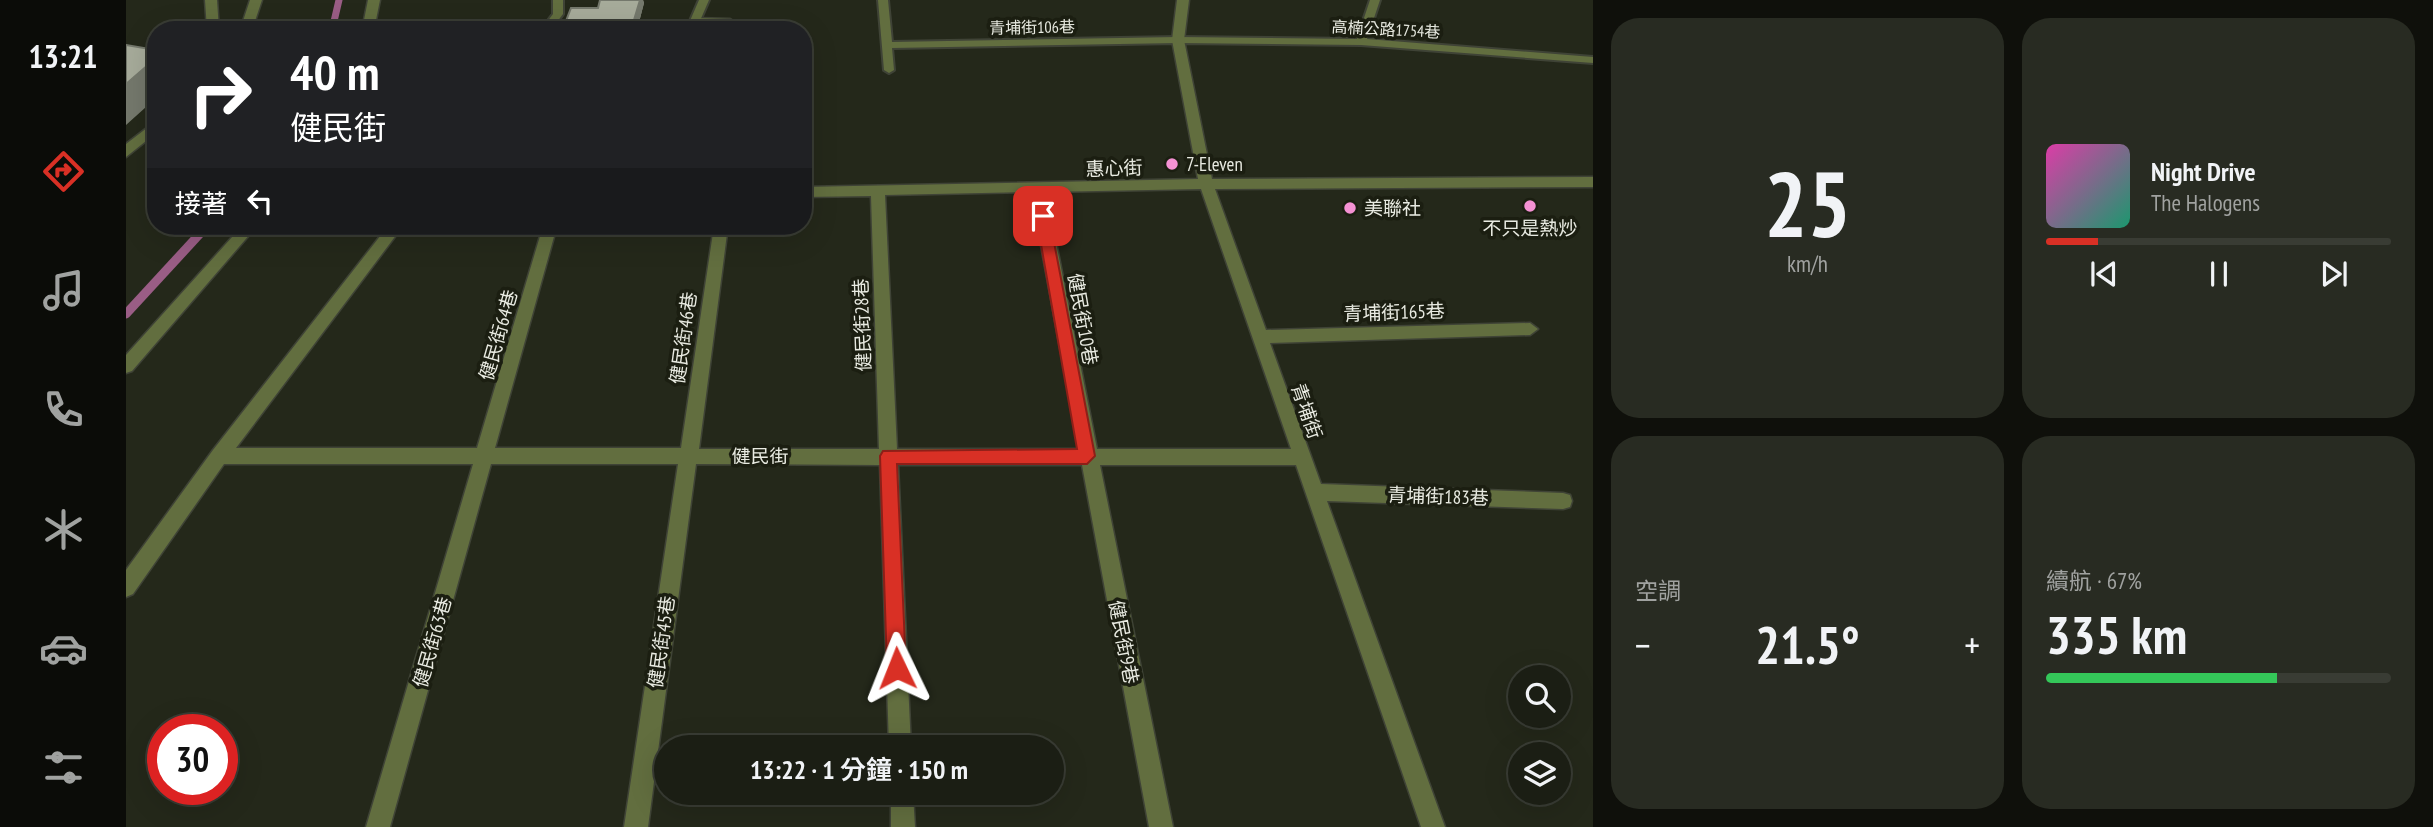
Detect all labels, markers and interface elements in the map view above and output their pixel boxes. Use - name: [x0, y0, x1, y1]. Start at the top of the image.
- street label: 青埔街106巷: [989, 16, 1075, 38]
- street label: 高楠公路1754巷: [1331, 16, 1441, 42]
- text: 13:21: [28, 35, 98, 77]
- text: 40 m: [290, 40, 379, 104]
- icon: right: [175, 49, 266, 140]
- text: 健民街: [290, 106, 386, 148]
- text: 25: [1764, 144, 1851, 262]
- icon: directions: [39, 147, 88, 196]
- place label: 7-Eleven: [1186, 152, 1243, 176]
- street label: 惠心街: [1085, 155, 1143, 181]
- text: Night Drive: [2151, 155, 2256, 188]
- marker: 7-Eleven: [1164, 156, 1180, 172]
- icon: left: [241, 182, 279, 220]
- pin: [1013, 186, 1073, 246]
- text: 接著: [175, 187, 227, 220]
- text: The Halogens: [2151, 188, 2260, 217]
- place label: 美聯社: [1364, 196, 1421, 220]
- icon: arrive: [1024, 197, 1062, 235]
- marker: 不只是熱炒: [1522, 198, 1538, 214]
- marker: 美聯社: [1342, 200, 1358, 216]
- place label: 不只是熱炒: [1482, 216, 1578, 240]
- text: km/h: [1787, 249, 1828, 278]
- icon: previous: [2085, 255, 2123, 293]
- icon: pause: [2200, 255, 2238, 293]
- icon: next: [2315, 255, 2353, 293]
- icon: music: [39, 266, 88, 315]
- street label: 健民街10巷: [1063, 271, 1103, 367]
- street label: 健民街28巷: [848, 278, 876, 372]
- street label: 健民街64巷: [474, 287, 522, 383]
- street label: 健民街46巷: [665, 290, 701, 386]
- street label: 青埔街165巷: [1343, 298, 1445, 326]
- street label: 青埔街: [1286, 380, 1328, 442]
- icon: phone: [39, 385, 88, 434]
- street label: 健民街: [731, 444, 789, 468]
- street label: 青埔街183巷: [1387, 482, 1489, 510]
- icon: climate: [39, 505, 88, 554]
- text: 續航 · 67%: [2046, 566, 2142, 595]
- text: 空調: [1635, 576, 1681, 605]
- street label: 健民街63巷: [408, 594, 456, 690]
- street label: 健民街45巷: [643, 594, 679, 690]
- street label: 健民街9巷: [1104, 598, 1144, 686]
- text: 335 km: [2046, 601, 2187, 668]
- text: 21.5°: [1755, 611, 1860, 678]
- text: −: [1635, 620, 1651, 669]
- text: +: [1964, 620, 1980, 669]
- icon: car: [39, 624, 88, 673]
- position arrow: [860, 631, 934, 705]
- map controls: [1508, 665, 1571, 805]
- button: search: [1508, 665, 1571, 728]
- speed limit sign: 30: [147, 714, 238, 805]
- button: layers: [1508, 742, 1571, 805]
- icon: filters: [39, 743, 88, 792]
- text: 13:22 · 1 分鐘 · 150 m: [750, 753, 968, 786]

